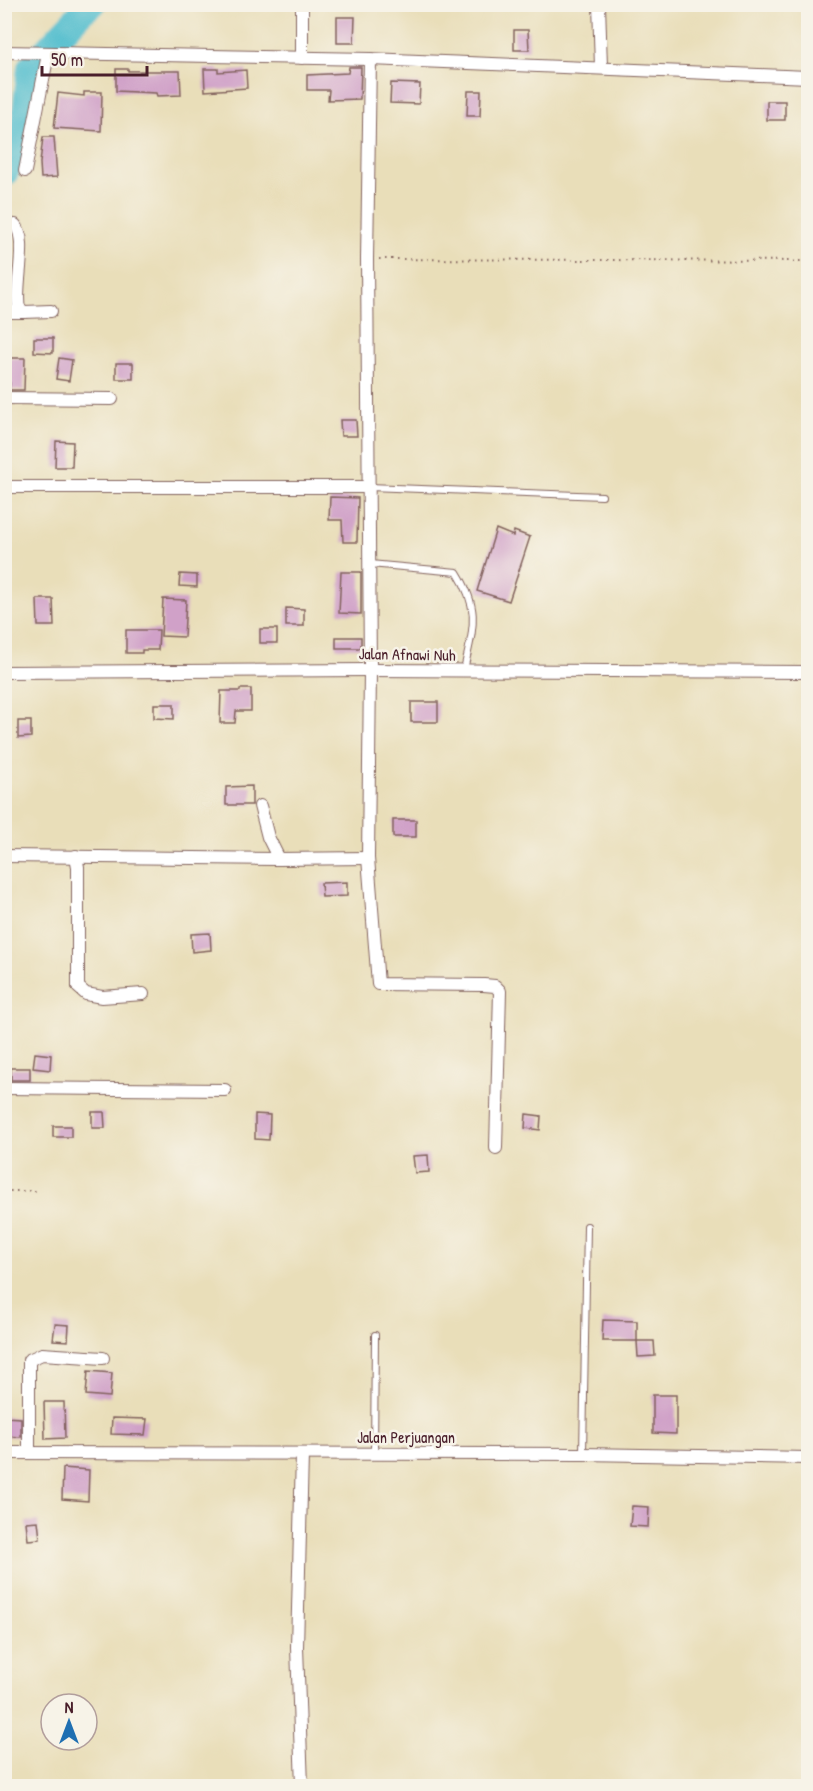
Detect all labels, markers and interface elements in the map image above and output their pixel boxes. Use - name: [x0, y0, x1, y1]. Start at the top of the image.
- scale bar: [42, 39, 147, 77]
- text: 50 m: [51, 47, 83, 72]
- street label: Jalan Afnawi Nuh: [358, 642, 456, 666]
- street label: Jalan Perjuangan: [357, 1426, 455, 1448]
- north arrow: [39, 1692, 99, 1752]
- text: N: [65, 1696, 74, 1718]

